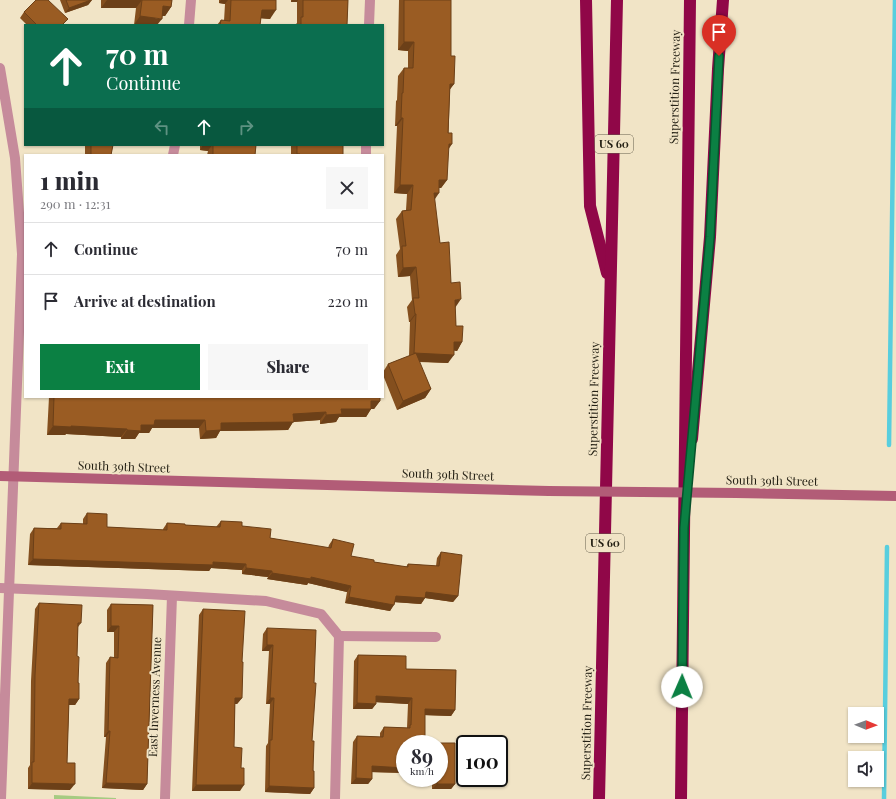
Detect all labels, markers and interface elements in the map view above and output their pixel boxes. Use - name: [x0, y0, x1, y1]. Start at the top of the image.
- pin: [702, 15, 736, 56]
- icon: arrive: [708, 21, 730, 43]
- street label: Superstition Freeway: [665, 30, 683, 144]
- text: 70 m: [106, 35, 169, 72]
- icon: ahead: [40, 40, 92, 92]
- text: Continue: [106, 71, 181, 95]
- icon: left: [151, 116, 173, 138]
- icon: ahead: [193, 116, 215, 138]
- icon: right: [235, 116, 257, 138]
- road number: US 60: [595, 135, 633, 153]
- text: 1 min: [40, 164, 99, 196]
- button: close: [326, 167, 368, 209]
- text: 290 m · 12:31: [40, 195, 111, 212]
- icon: ahead: [40, 238, 62, 260]
- text: Continue: [74, 239, 138, 259]
- text: 70 m: [336, 239, 368, 259]
- icon: arrive: [40, 290, 62, 312]
- text: Arrive at destination: [74, 291, 216, 311]
- text: 220 m: [328, 291, 368, 311]
- street label: Superstition Freeway: [584, 342, 602, 456]
- button: Exit: [40, 344, 200, 390]
- button: Share: [208, 344, 368, 390]
- street label: South 39th Street: [78, 456, 171, 476]
- street label: South 39th Street: [402, 464, 495, 484]
- street label: South 39th Street: [726, 471, 819, 489]
- road number: US 60: [586, 534, 624, 552]
- street label: East Inverness Avenue: [144, 637, 164, 757]
- street label: Superstition Freeway: [577, 666, 595, 780]
- position arrow: [661, 666, 703, 708]
- north arrow: [848, 707, 884, 743]
- map controls: [848, 707, 884, 787]
- speed limit sign: 100: [456, 735, 508, 787]
- text: 89: [411, 742, 433, 769]
- button: sound: [848, 751, 884, 787]
- text: km/h: [410, 764, 434, 778]

